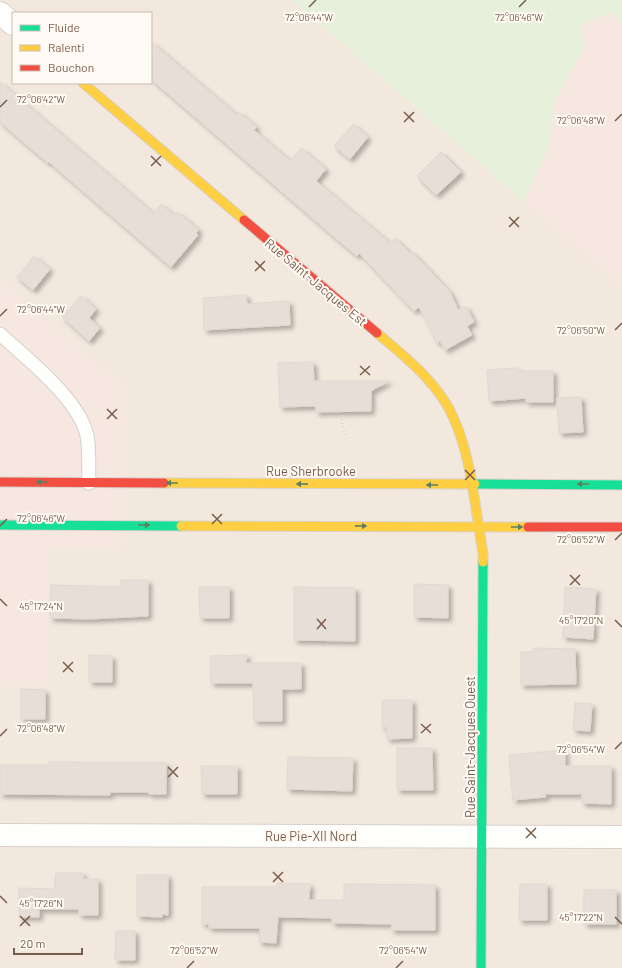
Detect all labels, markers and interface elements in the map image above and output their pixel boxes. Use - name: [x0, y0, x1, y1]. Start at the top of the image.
- text: 72°06'44"W: [285, 11, 333, 23]
- text: 72°06'46"W: [495, 11, 543, 23]
- legend: [12, 12, 152, 84]
- text: Fluide: [48, 20, 80, 34]
- text: Ralenti: [48, 40, 85, 54]
- text: Bouchon: [48, 60, 94, 74]
- text: 72°06'42"W: [17, 93, 65, 105]
- text: 72°06'48"W: [557, 114, 605, 126]
- street label: Rue Saint-Jacques Est: [262, 235, 370, 329]
- text: 72°06'44"W: [17, 303, 65, 315]
- text: 72°06'50"W: [557, 324, 605, 336]
- street label: Rue Sherbrooke: [266, 463, 356, 479]
- one-way arrow: [35, 479, 48, 485]
- one-way arrow: [165, 480, 178, 486]
- one-way arrow: [295, 481, 308, 487]
- one-way arrow: [576, 481, 589, 487]
- one-way arrow: [425, 482, 438, 488]
- text: 72°06'46"W: [17, 512, 65, 524]
- one-way arrow: [138, 522, 151, 528]
- one-way arrow: [355, 523, 368, 529]
- one-way arrow: [511, 524, 524, 530]
- text: 72°06'52"W: [557, 533, 605, 545]
- text: 45°17'24"N: [19, 600, 63, 612]
- text: 45°17'20"N: [559, 614, 603, 626]
- street label: Rue Saint-Jacques Ouest: [462, 676, 478, 818]
- text: 72°06'48"W: [17, 722, 65, 734]
- text: 72°06'54"W: [557, 743, 605, 755]
- street label: Rue Pie-XII Nord: [265, 828, 357, 844]
- text: 45°17'26"N: [19, 897, 63, 909]
- text: 45°17'22"N: [559, 911, 603, 923]
- scale bar: [14, 930, 82, 956]
- text: 20 m: [20, 936, 46, 950]
- text: 72°06'52"W: [170, 944, 218, 956]
- text: 72°06'54"W: [379, 944, 427, 956]

